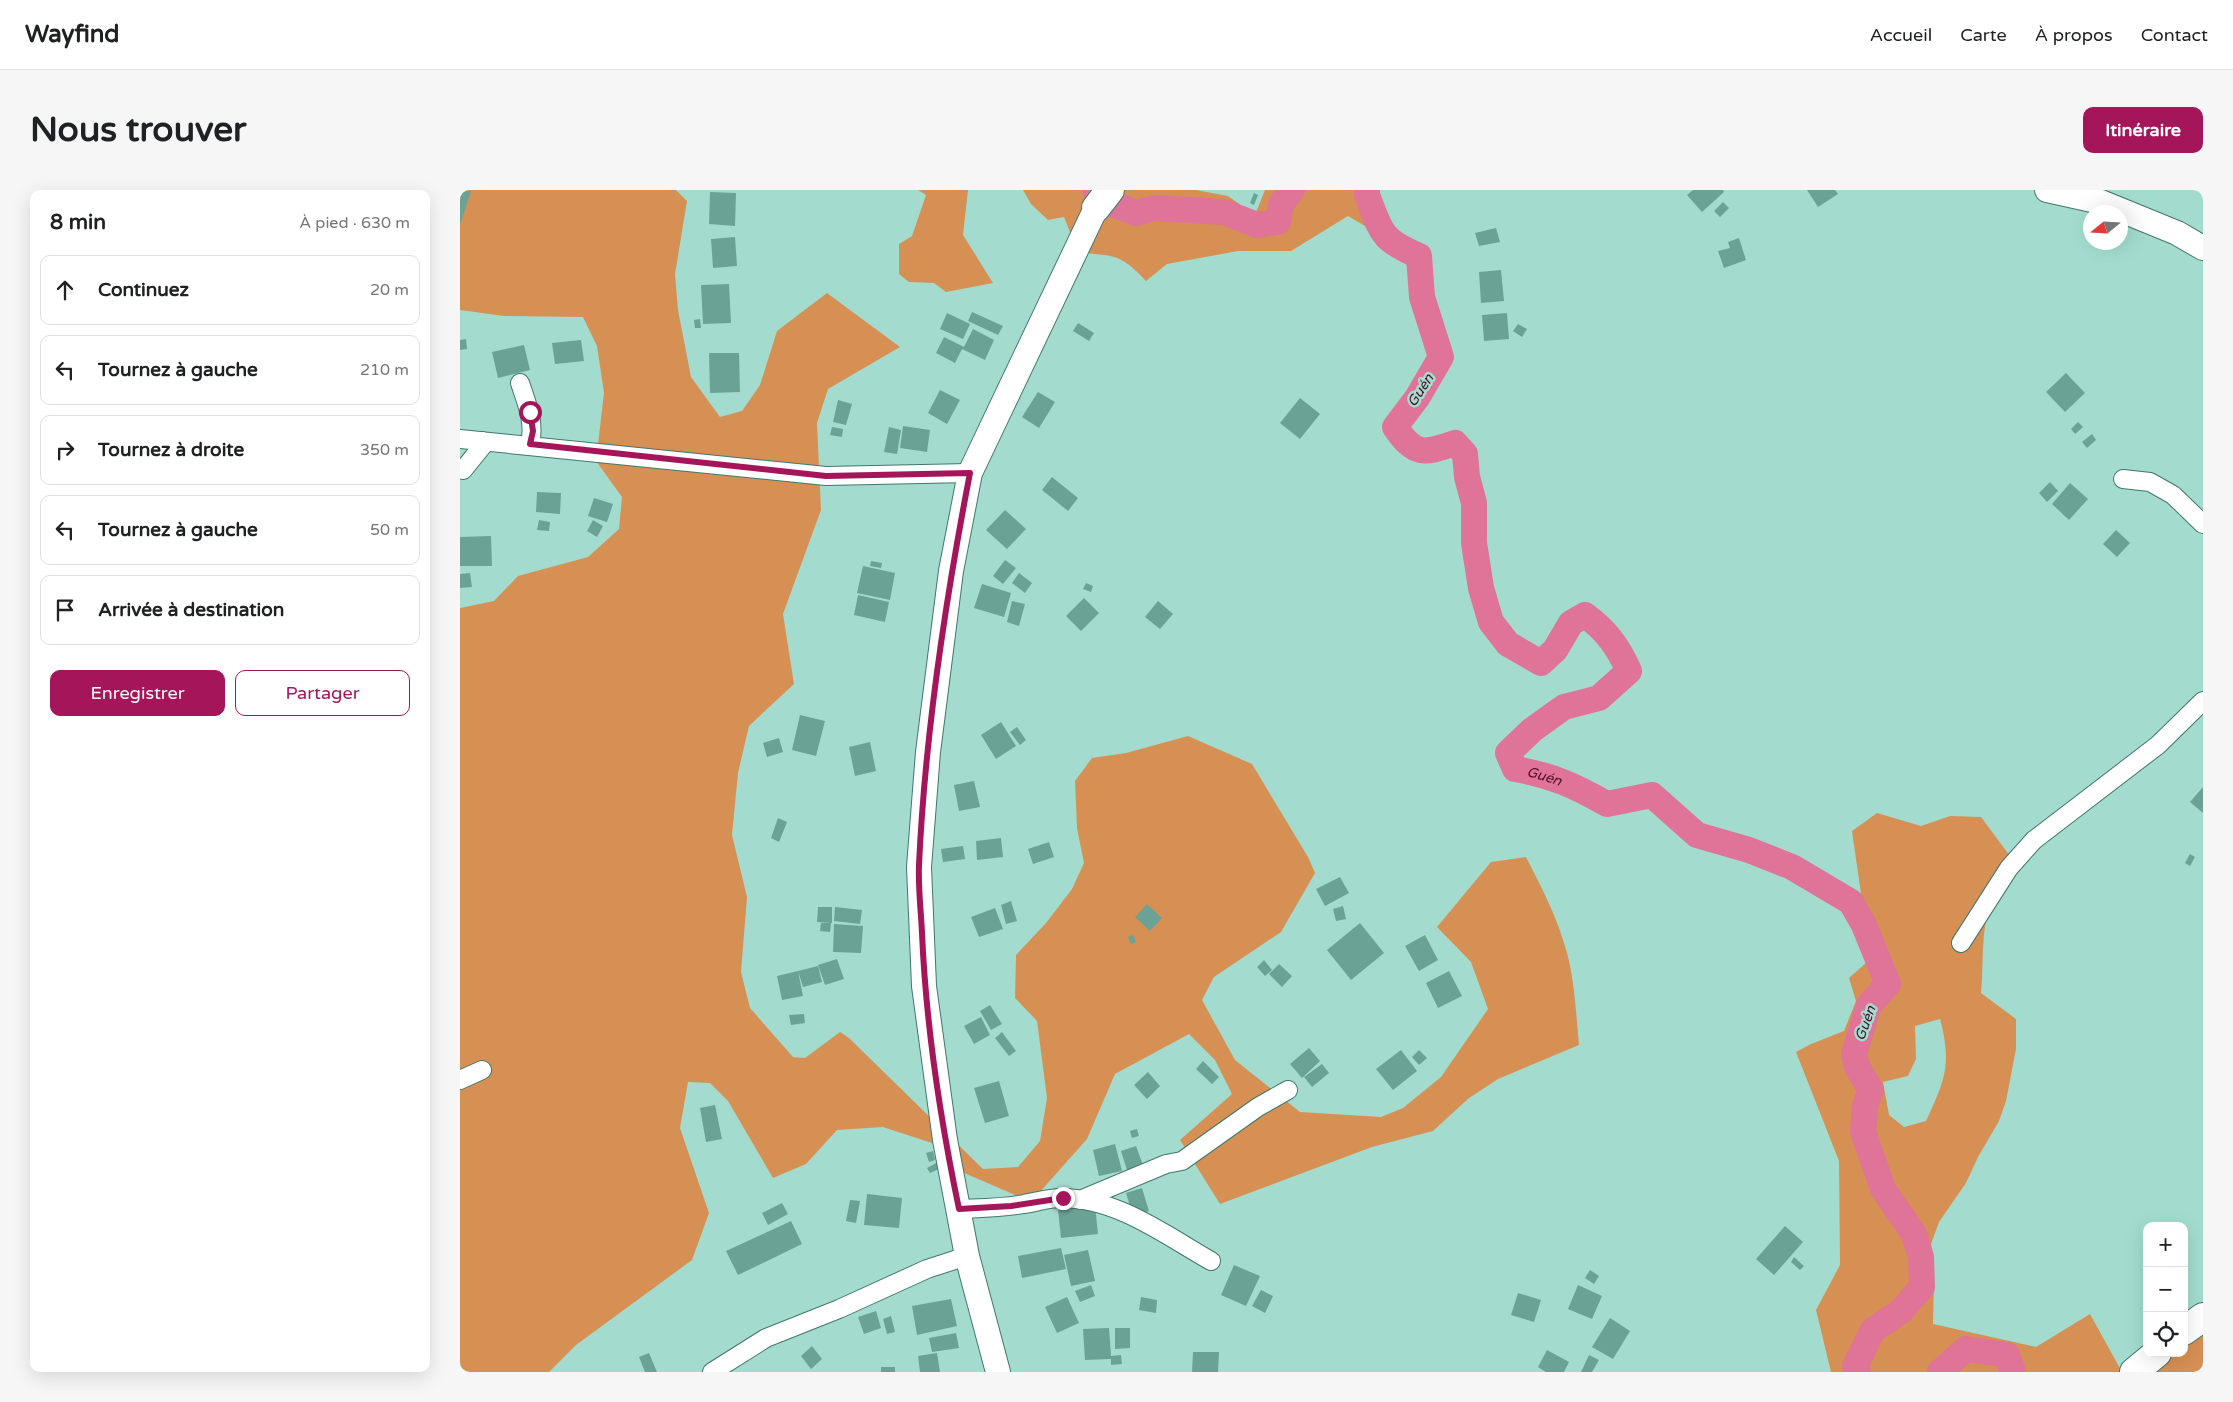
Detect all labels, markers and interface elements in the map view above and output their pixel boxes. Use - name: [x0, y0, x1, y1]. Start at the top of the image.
- text: Wayfind: [25, 20, 120, 49]
- text: Accueil: [1870, 24, 1932, 46]
- text: Carte: [1960, 24, 2007, 46]
- text: À propos: [2035, 24, 2113, 46]
- text: Contact: [2141, 24, 2208, 46]
- button: Itinéraire: [2083, 107, 2203, 153]
- text: Nous trouver: [30, 109, 246, 151]
- north arrow: [2083, 205, 2128, 250]
- text: 8 min: [50, 210, 106, 235]
- text: À pied · 630 m: [299, 213, 410, 233]
- icon: ahead: [51, 276, 79, 304]
- text: Continuez: [98, 279, 189, 301]
- text: 20 m: [370, 280, 409, 300]
- icon: left: [51, 356, 79, 384]
- text: Tournez à gauche: [98, 359, 258, 381]
- text: 210 m: [360, 360, 409, 380]
- water label: Guén: [1404, 370, 1437, 410]
- route start: [519, 401, 542, 424]
- icon: right: [51, 436, 79, 464]
- text: Tournez à droite: [98, 439, 244, 461]
- text: 350 m: [360, 440, 409, 460]
- icon: left: [51, 516, 79, 544]
- text: Tournez à gauche: [98, 519, 258, 541]
- text: 50 m: [370, 520, 409, 540]
- icon: arrive: [51, 596, 79, 624]
- text: Arrivée à destination: [98, 599, 284, 621]
- button: Enregistrer: [50, 670, 225, 716]
- button: Partager: [235, 670, 410, 716]
- water label: Guén: [1525, 763, 1565, 790]
- water label: Guén: [1851, 1003, 1880, 1043]
- route end: [1052, 1187, 1075, 1210]
- map controls: [2143, 1222, 2188, 1357]
- button: +: [2143, 1222, 2188, 1267]
- button: −: [2143, 1267, 2188, 1312]
- button: locate: [2143, 1312, 2188, 1357]

